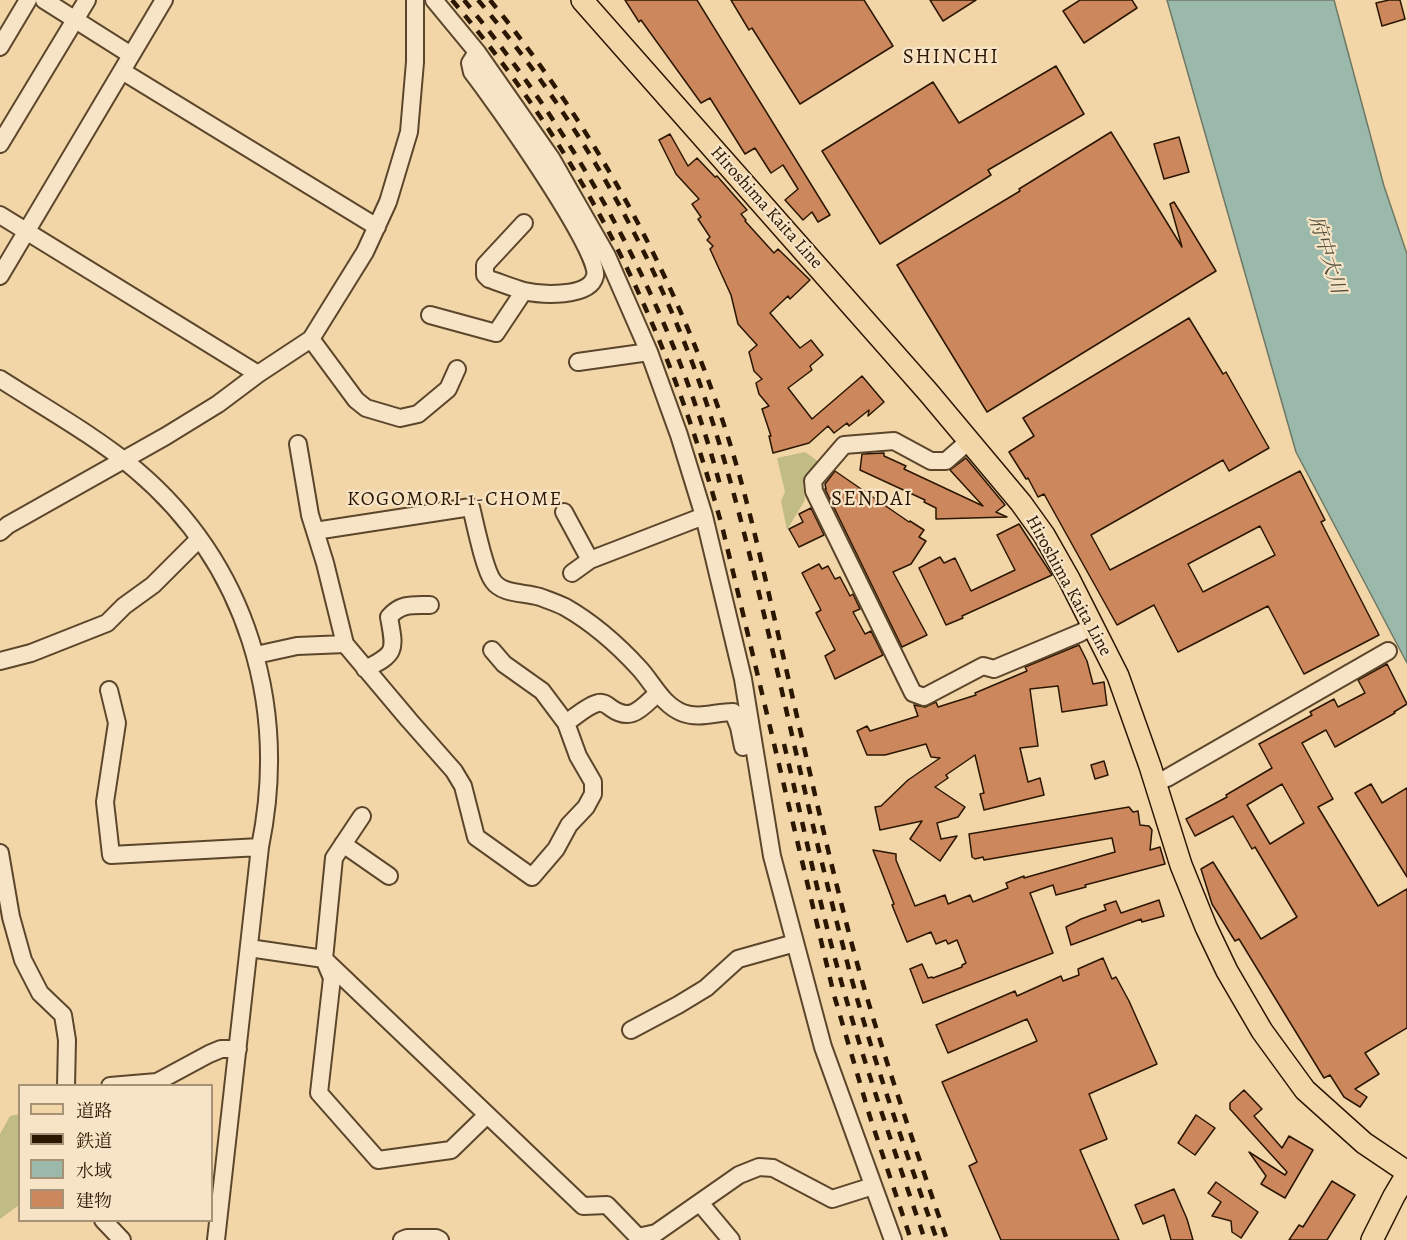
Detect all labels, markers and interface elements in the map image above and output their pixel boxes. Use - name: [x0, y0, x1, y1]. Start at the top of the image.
- district label: SHINCHI: [903, 45, 999, 71]
- street label: Hiroshima Kaita Line: [705, 142, 827, 274]
- water label: 府中大川: [1303, 213, 1349, 297]
- district label: SENDAI: [831, 487, 913, 513]
- district label: KOGOMORI 1-CHOME: [347, 488, 563, 512]
- street label: Hiroshima Kaita Line: [1020, 512, 1116, 660]
- legend: [18, 1084, 213, 1222]
- text: 道路: [76, 1099, 112, 1123]
- text: 鉄道: [76, 1129, 112, 1153]
- text: 水域: [76, 1159, 112, 1183]
- text: 建物: [76, 1189, 112, 1213]

